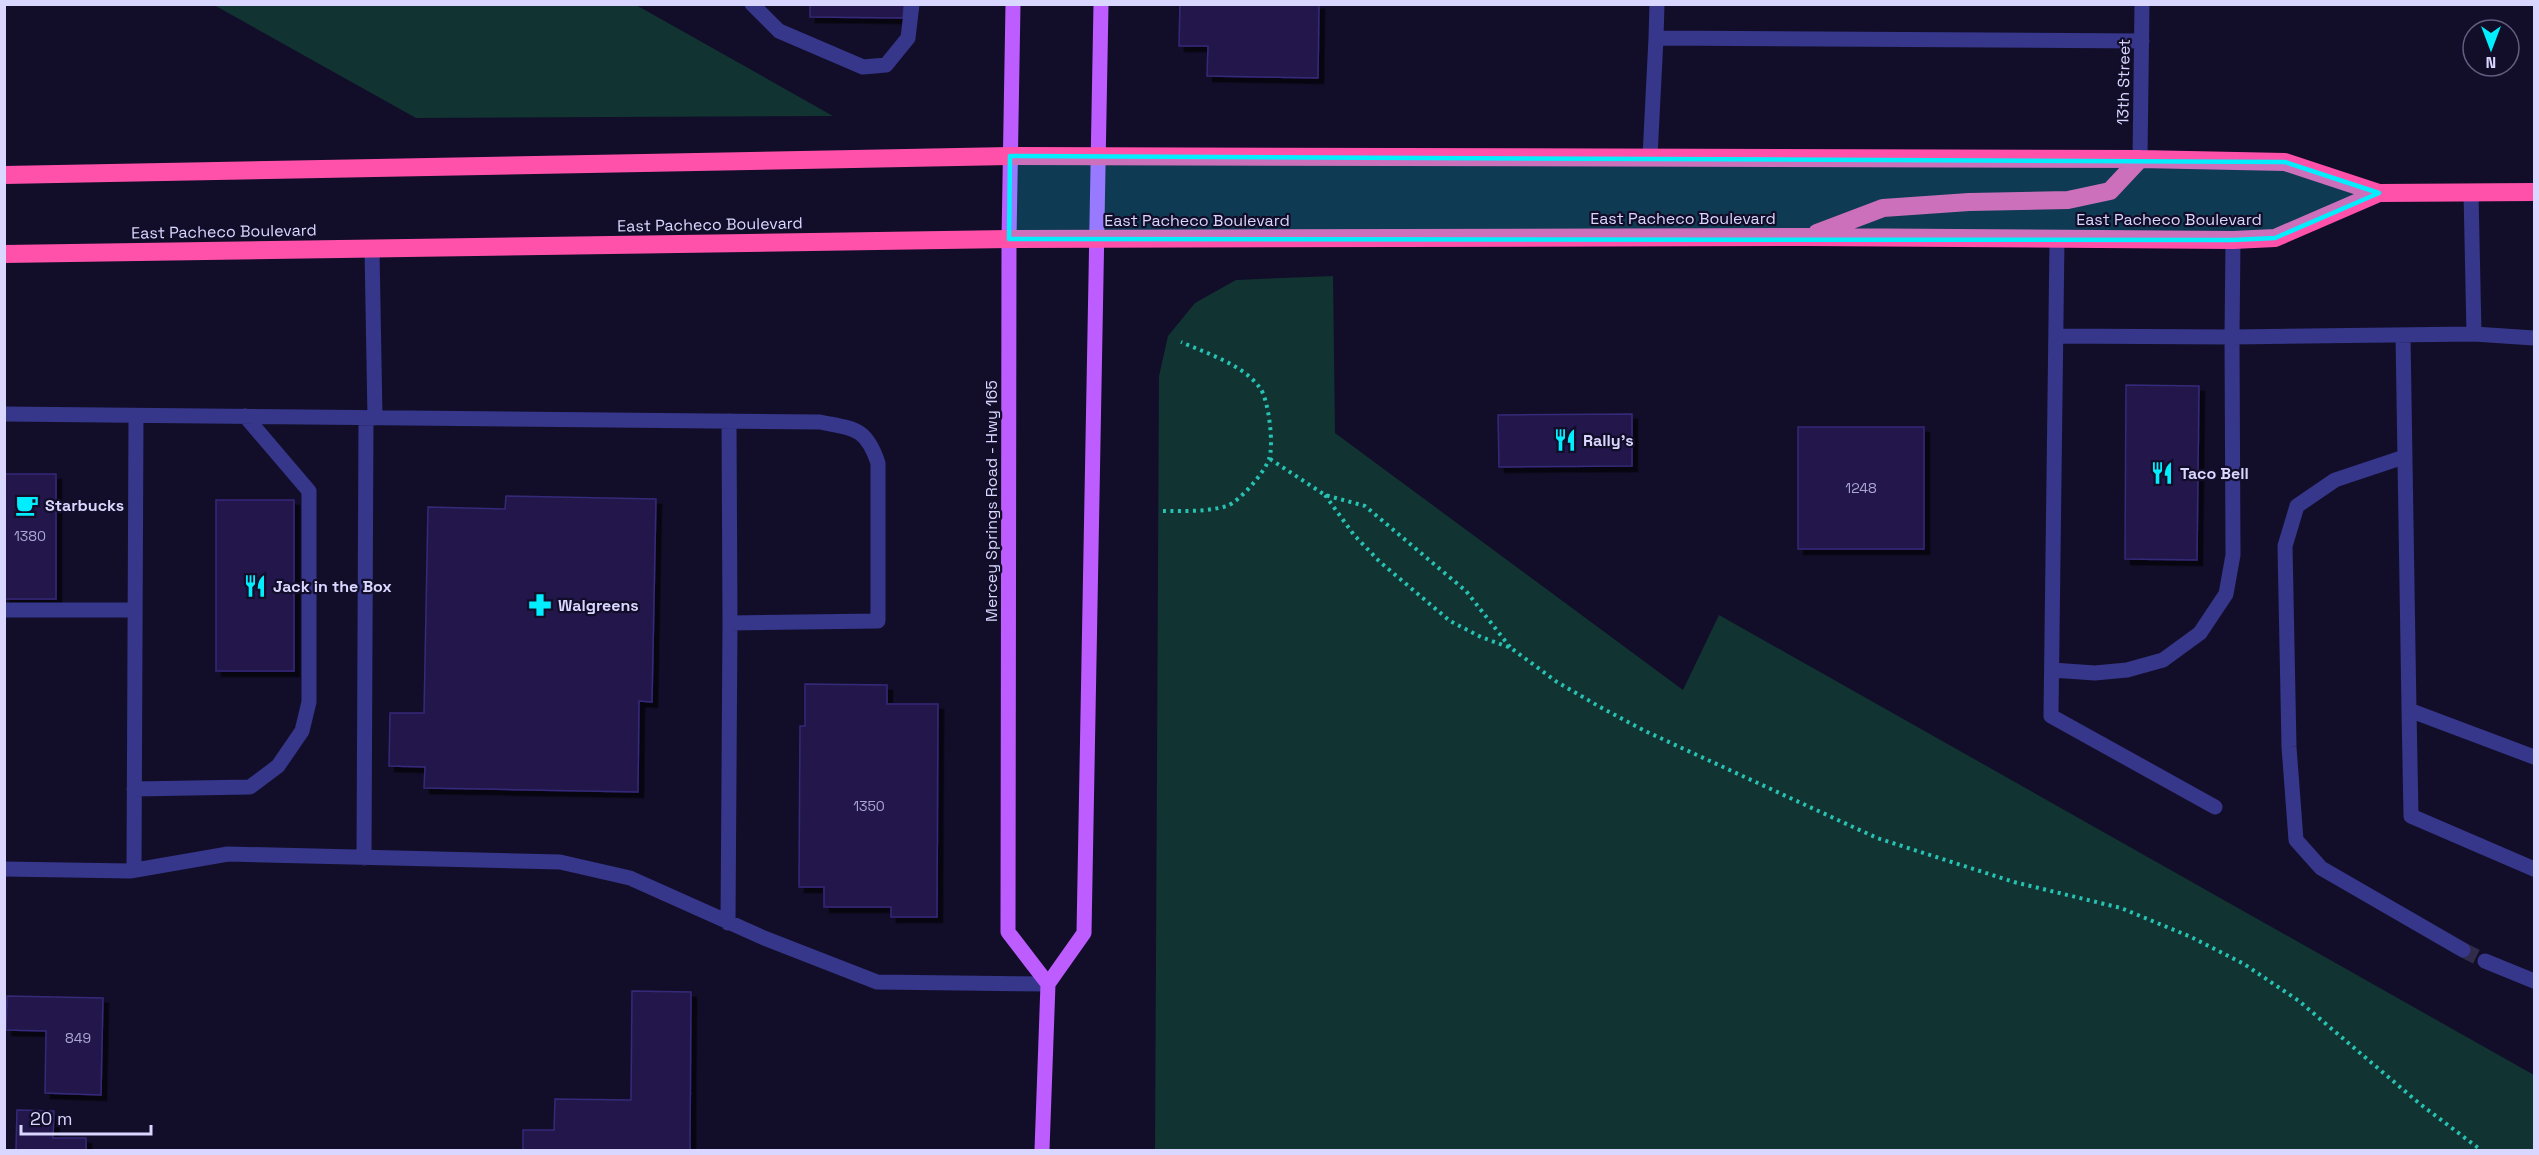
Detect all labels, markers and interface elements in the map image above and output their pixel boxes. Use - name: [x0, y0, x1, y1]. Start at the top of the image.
- north arrow: [2461, 18, 2521, 78]
- street label: 13th Street: [2112, 39, 2135, 125]
- text: N: [2486, 52, 2496, 73]
- street label: East Pacheco Boulevard: [1590, 208, 1776, 229]
- street label: East Pacheco Boulevard: [2076, 209, 2262, 230]
- street label: East Pacheco Boulevard: [1104, 210, 1290, 231]
- street label: East Pacheco Boulevard: [617, 212, 803, 237]
- street label: East Pacheco Boulevard: [131, 219, 317, 244]
- street label: Mercey Springs Road - Hwy 165: [981, 380, 1002, 622]
- restaurant icon: Rally's: [1552, 427, 1578, 453]
- place label: Rally's: [1583, 430, 1634, 451]
- restaurant icon: Taco Bell: [2149, 460, 2175, 486]
- place label: Taco Bell: [2180, 463, 2249, 484]
- house number: 1248: [1845, 479, 1877, 497]
- cafe icon: Starbucks: [14, 492, 40, 518]
- place label: Starbucks: [45, 495, 124, 516]
- house number: 1380: [14, 527, 46, 545]
- restaurant icon: Jack in the Box: [242, 573, 268, 599]
- place label: Jack in the Box: [273, 576, 392, 597]
- pharmacy icon: Walgreens: [527, 592, 553, 618]
- place label: Walgreens: [558, 595, 639, 616]
- house number: 1350: [853, 797, 885, 815]
- house number: 849: [65, 1029, 91, 1047]
- scale bar: [21, 1098, 152, 1136]
- text: 20 m: [30, 1107, 73, 1130]

